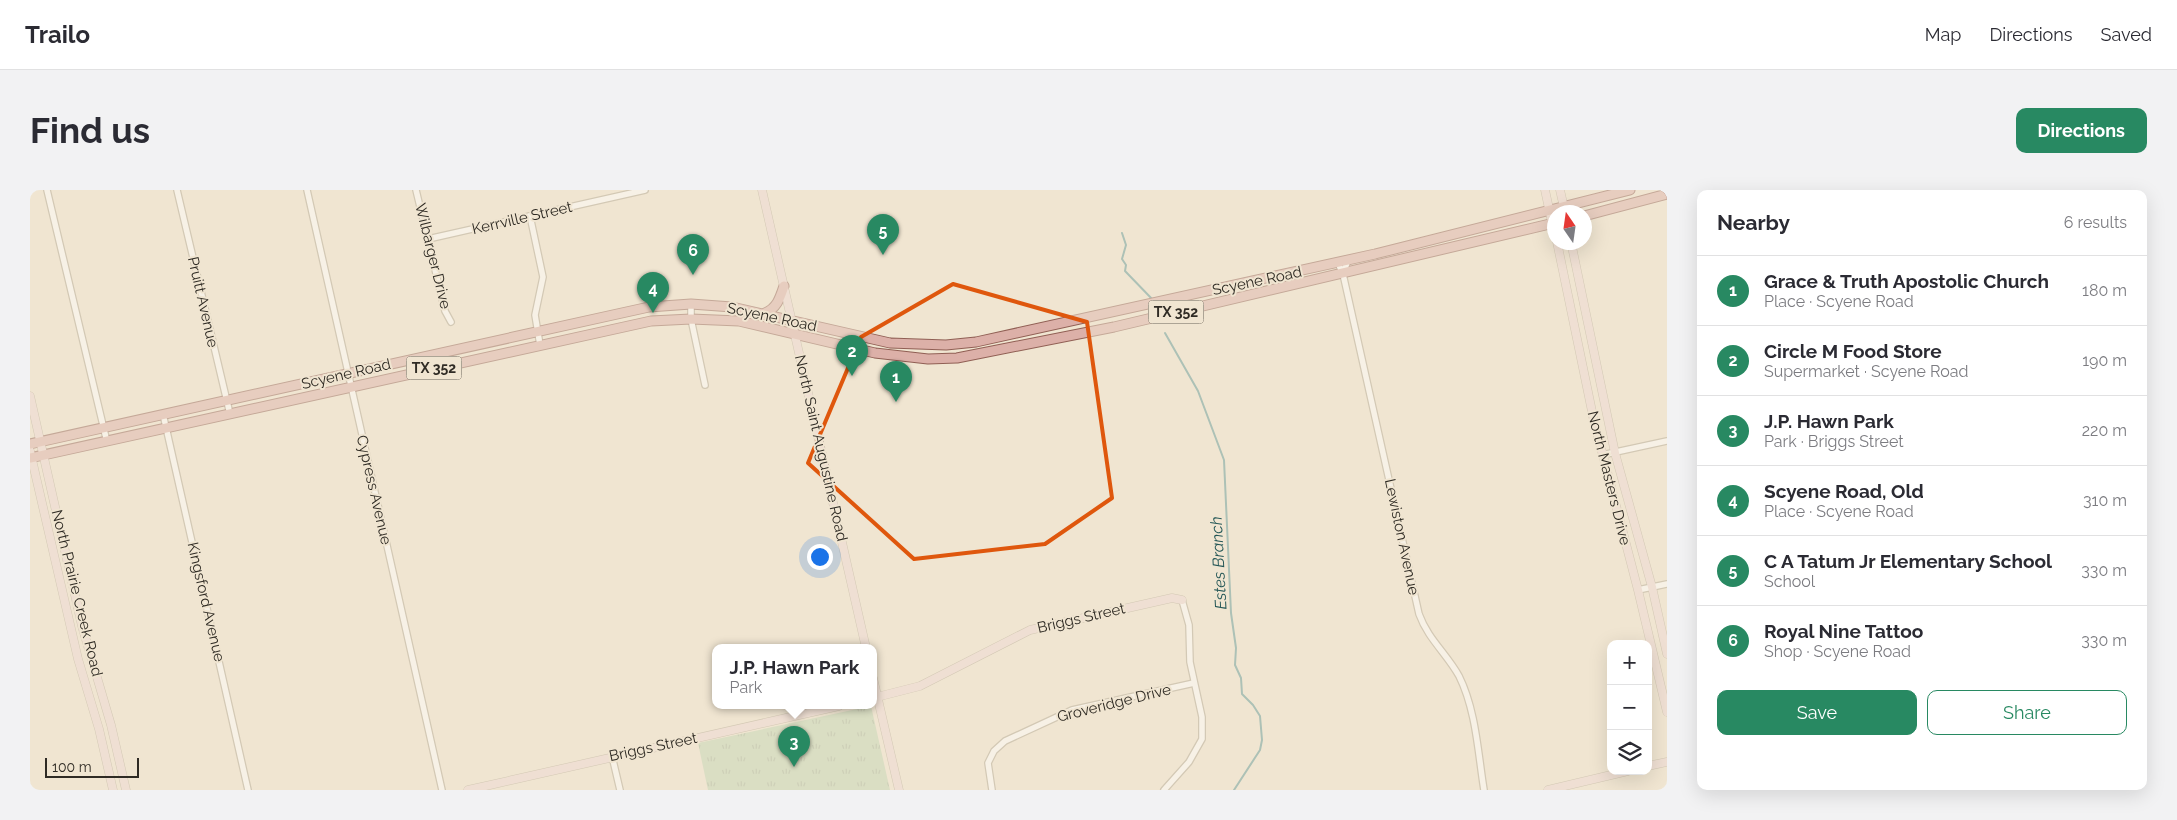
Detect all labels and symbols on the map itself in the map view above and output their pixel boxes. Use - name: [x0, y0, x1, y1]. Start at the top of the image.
- street label: Kerrville Street: [470, 198, 574, 238]
- street label: Wilbarger Drive: [411, 201, 455, 311]
- north arrow: [1547, 205, 1592, 250]
- pin: 5: [867, 214, 899, 255]
- pin: 6: [677, 234, 709, 275]
- street label: Pruitt Avenue: [184, 255, 222, 349]
- street label: Scyene Road: [1211, 263, 1303, 299]
- pin: 4: [637, 272, 669, 313]
- street label: Scyene Road: [726, 299, 818, 335]
- road number: TX 352: [1148, 300, 1204, 324]
- pin: 2: [836, 335, 868, 376]
- street label: North Saint Augustine Road: [791, 353, 851, 543]
- street label: Scyene Road: [300, 355, 392, 393]
- road number: TX 352: [406, 357, 462, 380]
- pin: 1: [880, 361, 912, 402]
- street label: North Masters Drive: [1584, 409, 1634, 547]
- street label: Cypress Avenue: [353, 433, 395, 547]
- street label: Lewiston Avenue: [1381, 477, 1423, 597]
- street label: North Prairie Creek Road: [48, 508, 106, 678]
- water label: Estes Branch: [1207, 516, 1230, 610]
- street label: Kingsford Avenue: [183, 540, 229, 664]
- your location: [807, 544, 833, 570]
- street label: Briggs Street: [1035, 599, 1127, 637]
- street label: Groveridge Drive: [1055, 680, 1173, 726]
- pin: 3: [778, 726, 810, 767]
- street label: Briggs Street: [607, 729, 699, 765]
- scale bar: [45, 755, 139, 778]

